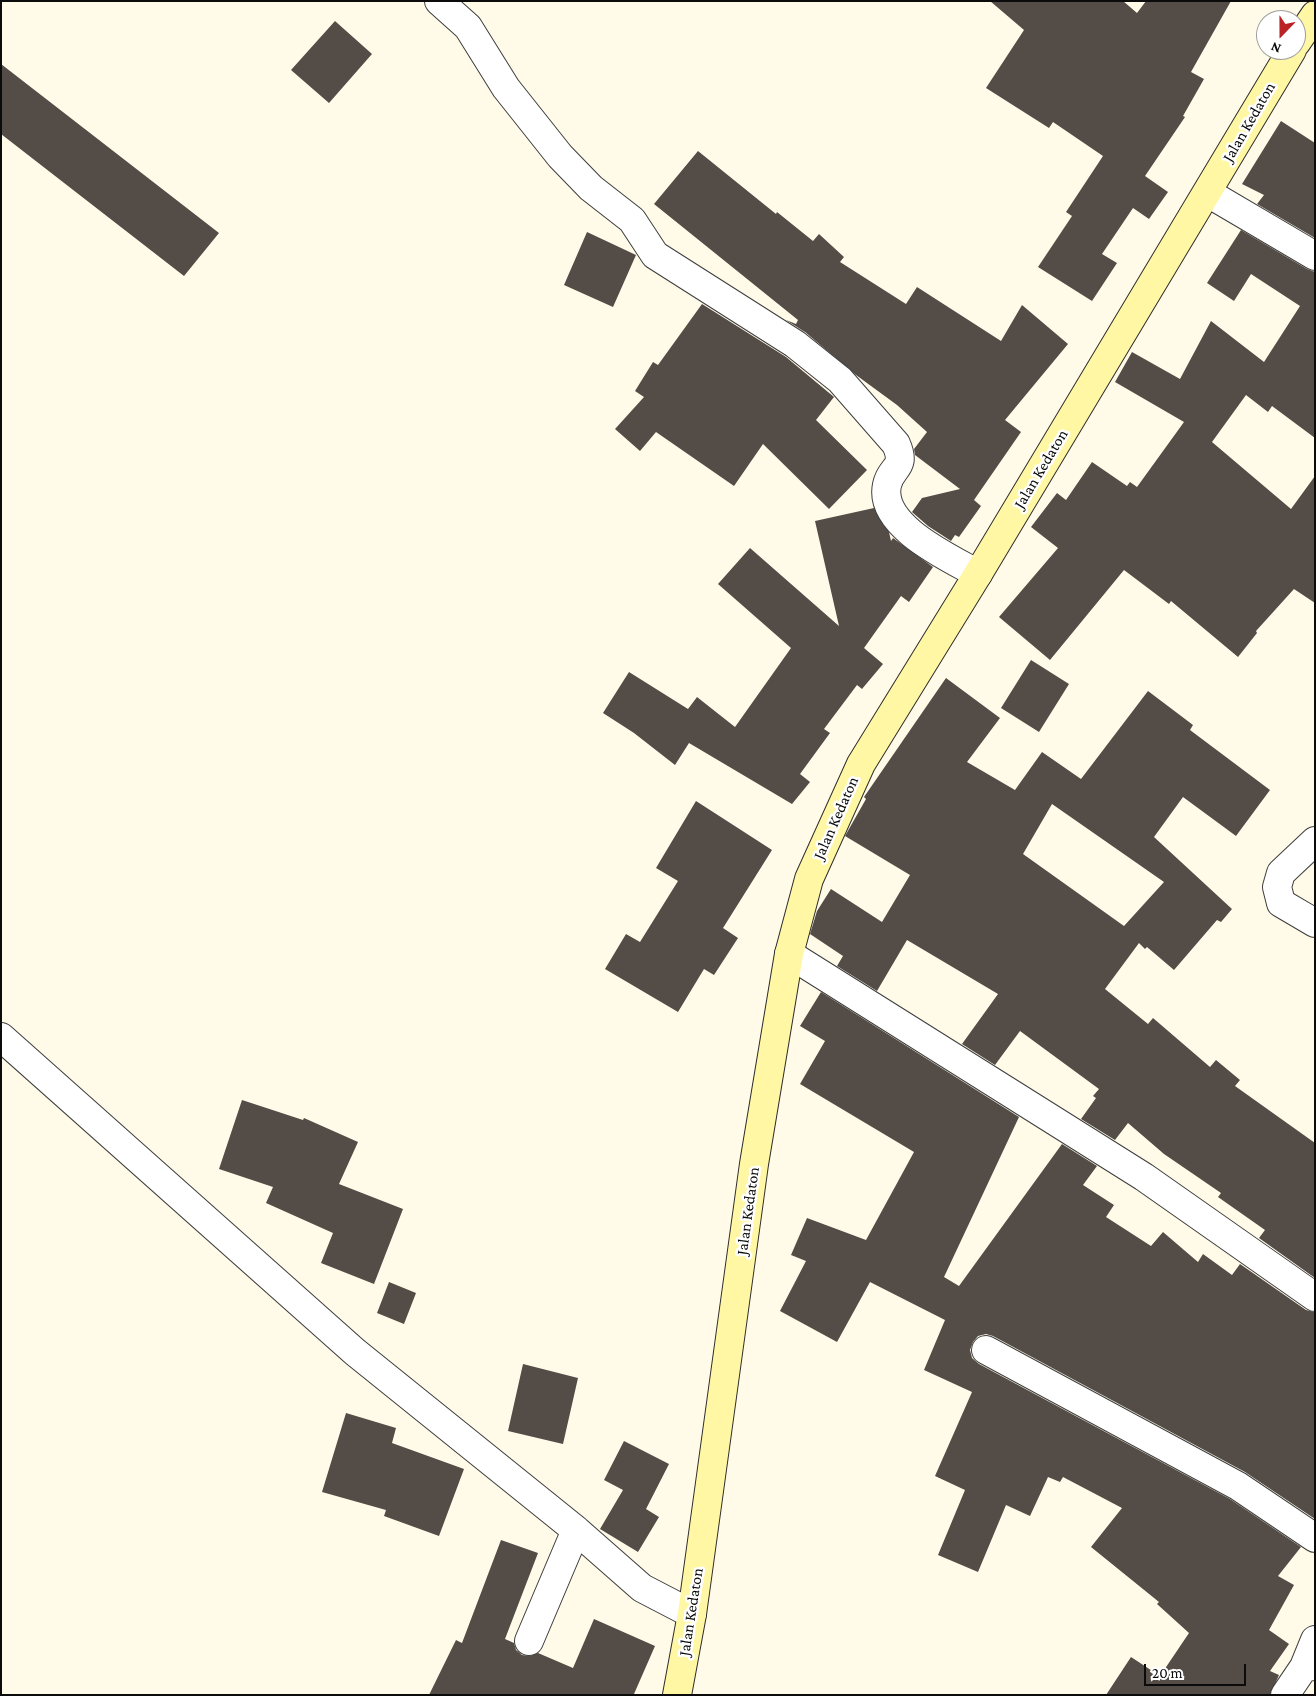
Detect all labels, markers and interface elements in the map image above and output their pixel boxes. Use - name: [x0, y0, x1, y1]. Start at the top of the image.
- north arrow: [1256, 10, 1306, 60]
- text: N: [1268, 39, 1283, 57]
- street label: Jalan Kedaton: [1218, 79, 1280, 165]
- street label: Jalan Kedaton: [1010, 426, 1072, 512]
- street label: Jalan Kedaton: [809, 773, 863, 863]
- street label: Jalan Kedaton: [732, 1166, 764, 1256]
- street label: Jalan Kedaton: [675, 1567, 707, 1657]
- scale bar: [1146, 1654, 1248, 1686]
- text: 20 m: [1152, 1665, 1183, 1681]

